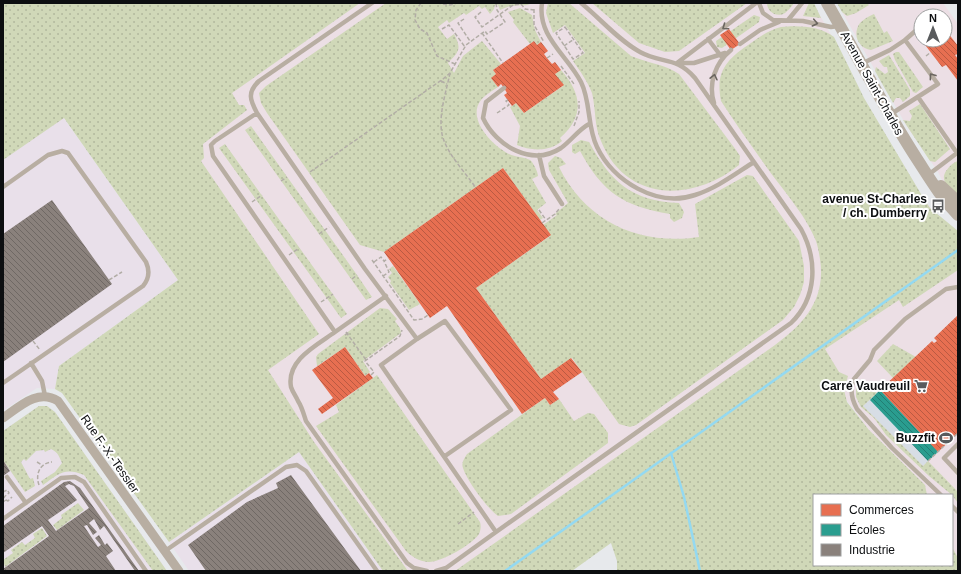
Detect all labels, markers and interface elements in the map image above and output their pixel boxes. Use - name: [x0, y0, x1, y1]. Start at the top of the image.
- north arrow: [913, 8, 953, 48]
- text: N: [929, 12, 937, 24]
- one-way arrow: [812, 19, 818, 27]
- one-way arrow: [723, 22, 730, 29]
- street label: Avenue Saint-Charles: [838, 29, 906, 137]
- one-way arrow: [710, 74, 718, 80]
- one-way arrow: [930, 74, 937, 81]
- place label: avenue St-Charles / ch. Dumberry: [822, 192, 927, 220]
- bus stop icon: avenue St-Charles / ch. Dumberry: [930, 198, 946, 214]
- supermarket icon: Carré Vaudreuil: [913, 378, 929, 394]
- place label: Carré Vaudreuil: [821, 379, 910, 393]
- street label: Rue F.-X.-Tessier: [78, 412, 142, 496]
- sports icon: Buzzfit: [938, 430, 954, 446]
- place label: Buzzfit: [896, 431, 935, 445]
- legend: [813, 494, 953, 566]
- text: Commerces: [849, 503, 914, 517]
- text: Écoles: [849, 522, 885, 537]
- text: Industrie: [849, 543, 895, 557]

